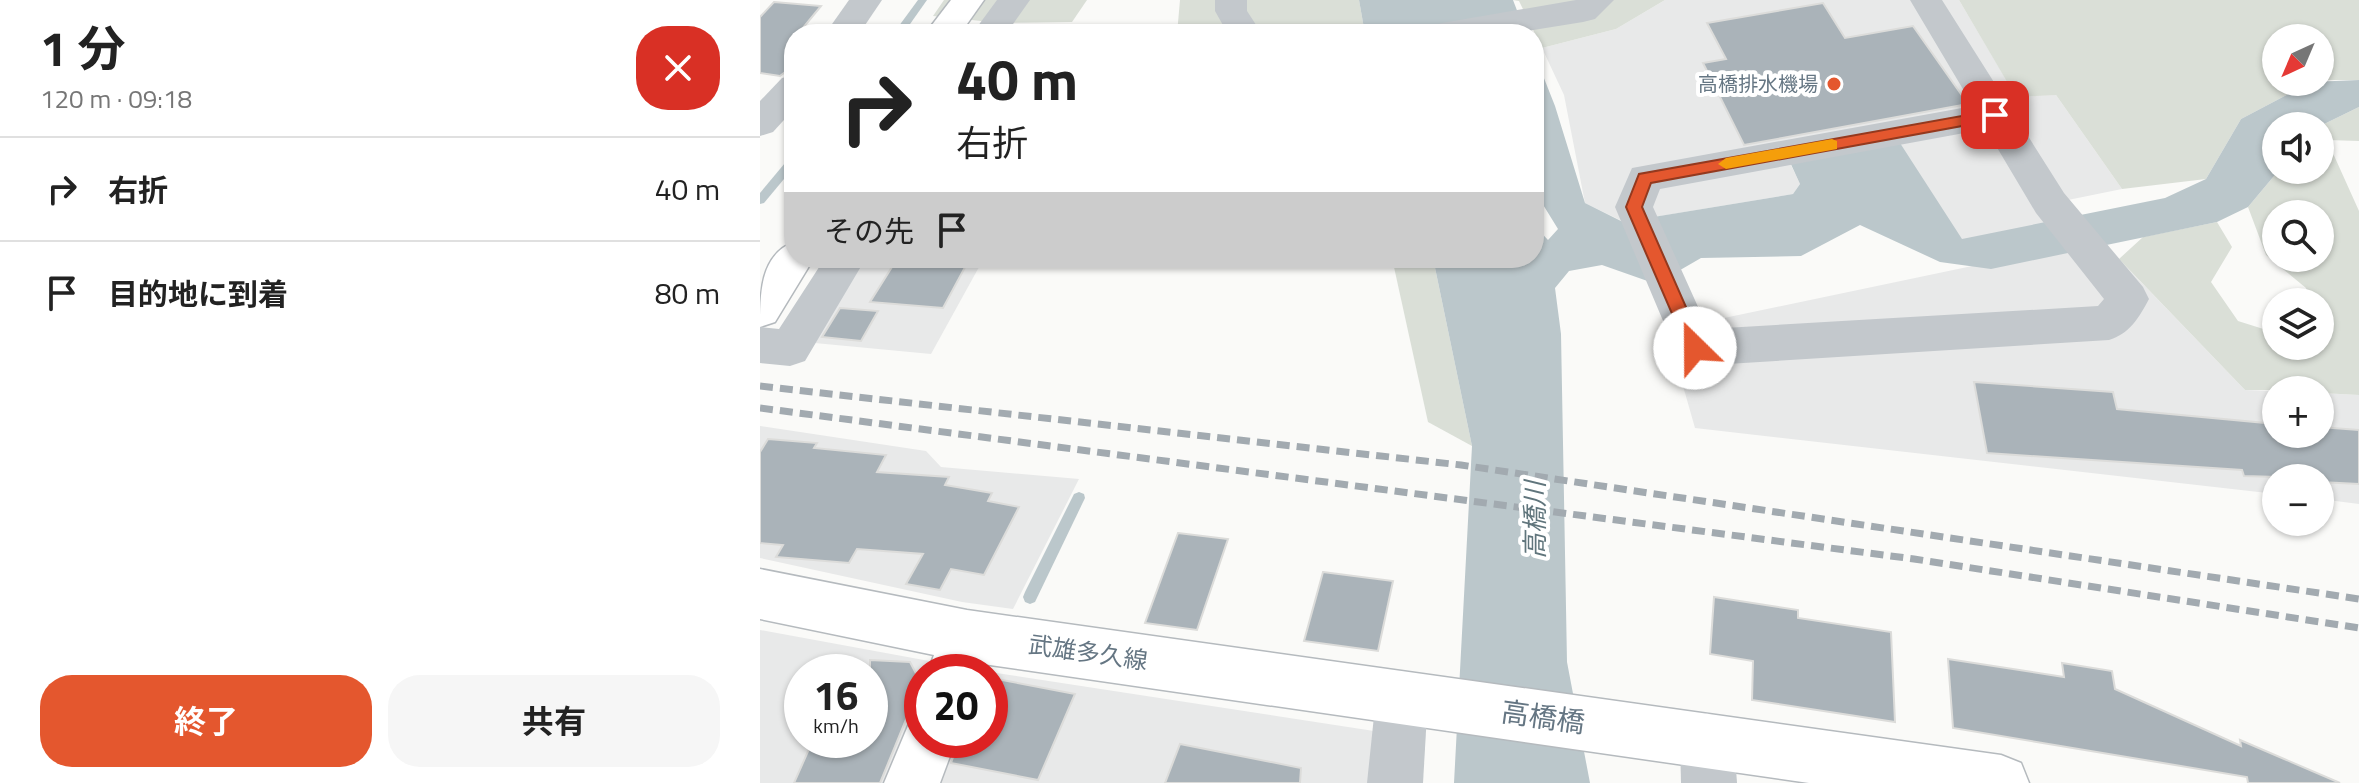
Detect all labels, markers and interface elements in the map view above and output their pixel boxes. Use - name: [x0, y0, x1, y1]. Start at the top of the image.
- text: 1 分: [40, 12, 125, 85]
- north arrow: [2262, 24, 2334, 96]
- map controls: [2262, 24, 2334, 536]
- button: close: [636, 26, 720, 110]
- text: 40 m: [956, 37, 1078, 122]
- icon: right: [824, 56, 928, 160]
- place label: 高橋排水機場: [1698, 68, 1818, 99]
- marker: 高橋排水機場: [1825, 75, 1843, 93]
- text: 120 m · 09:18: [40, 79, 192, 118]
- pin: [1961, 81, 2029, 149]
- icon: arrive: [1973, 93, 2017, 137]
- button: sound: [2262, 112, 2334, 184]
- text: 右折: [956, 115, 1028, 170]
- text: 40 m: [655, 166, 720, 212]
- icon: right: [40, 167, 84, 211]
- text: 右折: [108, 167, 168, 213]
- button: search: [2262, 200, 2334, 272]
- text: その先: [824, 208, 914, 254]
- icon: arrive: [930, 208, 974, 252]
- text: 80 m: [655, 270, 720, 316]
- icon: arrive: [40, 271, 84, 315]
- text: 目的地に到着: [108, 271, 288, 317]
- button: layers: [2262, 288, 2334, 360]
- position arrow: [1653, 306, 1737, 390]
- button: +: [2262, 376, 2334, 448]
- button: −: [2262, 464, 2334, 536]
- water label: 高橋川: [1515, 478, 1554, 559]
- street label: 武雄多久線: [1026, 626, 1150, 678]
- speed limit sign: 20: [904, 654, 1008, 758]
- text: 16: [814, 665, 858, 726]
- button: 終了: [40, 675, 372, 767]
- button: 共有: [388, 675, 720, 767]
- street label: 高橋橋: [1498, 689, 1588, 744]
- text: km/h: [813, 710, 859, 741]

